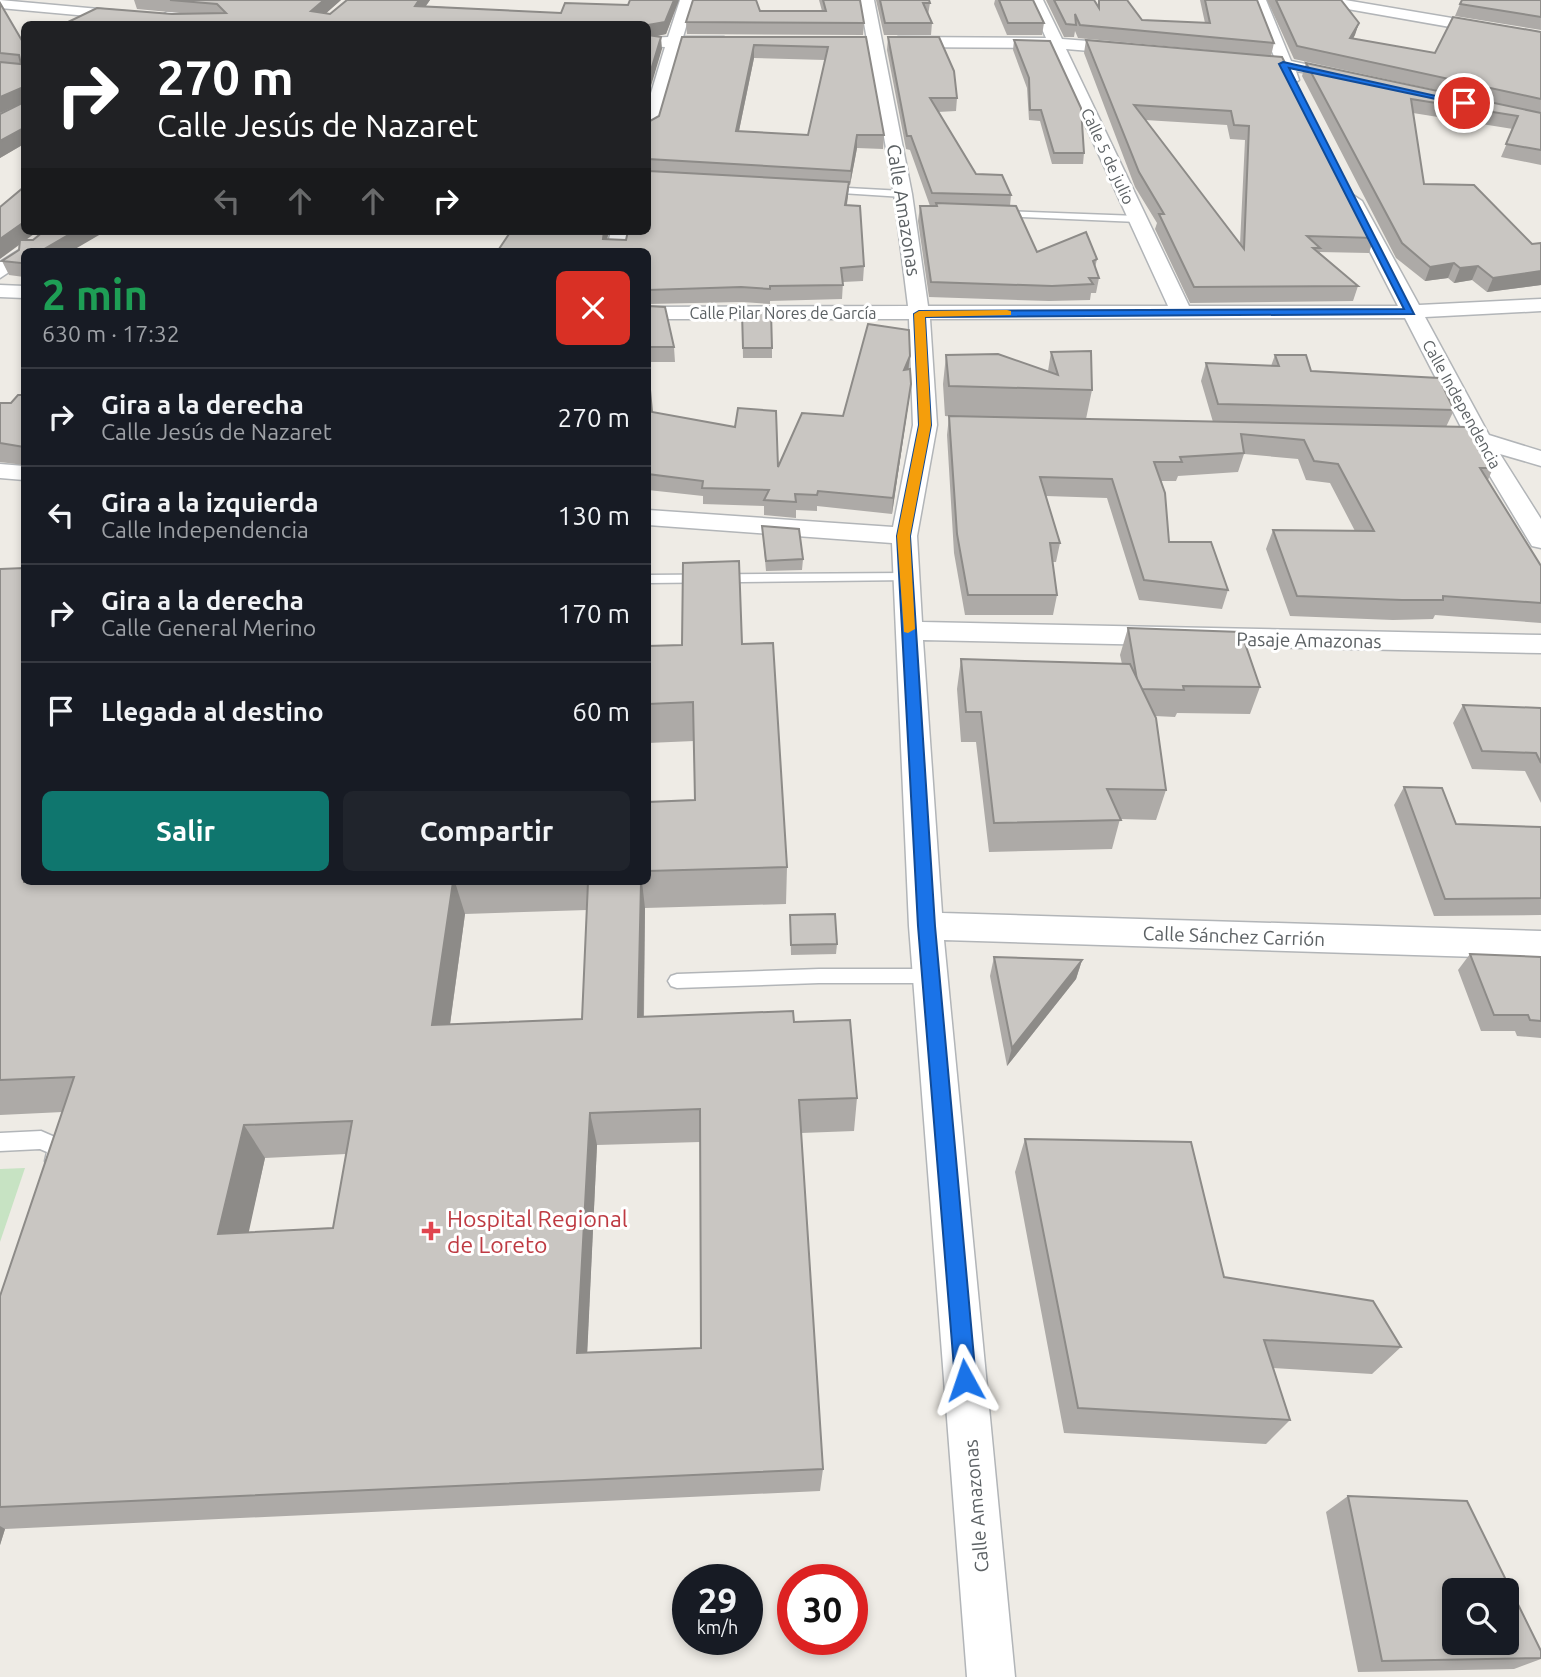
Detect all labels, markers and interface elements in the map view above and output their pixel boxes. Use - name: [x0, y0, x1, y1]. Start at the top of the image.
- icon: right: [42, 49, 133, 140]
- text: 270 m: [157, 49, 294, 104]
- pin: [1434, 73, 1494, 133]
- icon: arrive: [1445, 84, 1483, 122]
- street label: Calle 5 de julio: [1078, 105, 1138, 207]
- text: Calle Jesús de Nazaret: [157, 107, 478, 143]
- street label: Calle Amazonas: [883, 142, 925, 278]
- icon: left: [208, 182, 246, 220]
- icon: ahead: [281, 182, 319, 220]
- icon: ahead: [354, 182, 392, 220]
- icon: right: [427, 182, 465, 220]
- text: 2 min: [42, 271, 148, 318]
- button: close: [556, 271, 630, 345]
- street label: Calle Pilar Nores de García: [689, 304, 877, 322]
- text: 630 m · 17:32: [42, 321, 180, 346]
- street label: Calle Independencia: [1419, 336, 1505, 472]
- text: Gira a la derecha: [101, 390, 304, 419]
- icon: right: [42, 398, 80, 436]
- text: 270 m: [558, 403, 630, 432]
- text: Calle Jesús de Nazaret: [101, 419, 332, 444]
- text: Gira a la izquierda: [101, 488, 319, 517]
- icon: left: [42, 496, 80, 534]
- text: 130 m: [558, 501, 630, 530]
- text: Calle Independencia: [101, 517, 309, 542]
- text: Gira a la derecha: [101, 586, 304, 615]
- icon: right: [42, 594, 80, 632]
- text: 170 m: [558, 599, 630, 628]
- text: Calle General Merino: [101, 615, 316, 640]
- street label: Pasaje Amazonas: [1236, 628, 1382, 652]
- icon: arrive: [42, 692, 80, 730]
- text: Llegada al destino: [101, 697, 324, 726]
- text: 60 m: [572, 697, 630, 726]
- button: Salir: [42, 791, 329, 871]
- button: Compartir: [343, 791, 630, 871]
- street label: Calle Sánchez Carrión: [1142, 922, 1326, 950]
- place label: Hospital Regional de Loreto: [447, 1206, 628, 1257]
- marker: Hospital Regional de Loreto: [421, 1221, 441, 1241]
- position arrow: [928, 1343, 1002, 1417]
- street label: Calle Amazonas: [959, 1439, 993, 1573]
- speed limit sign: 30: [777, 1564, 868, 1655]
- map controls: [1442, 1578, 1519, 1655]
- button: search: [1442, 1578, 1519, 1655]
- text: 29: [698, 1580, 737, 1620]
- text: km/h: [697, 1617, 738, 1637]

